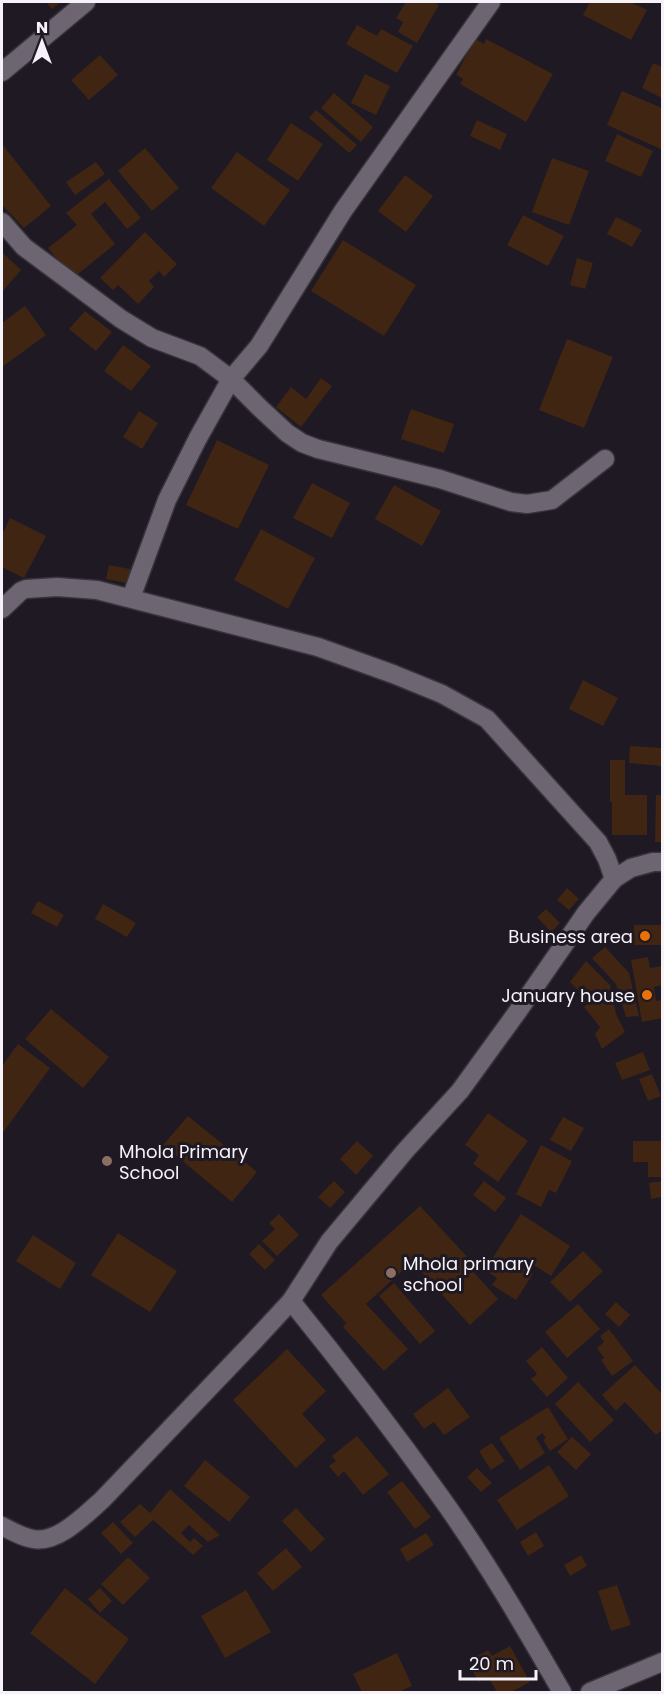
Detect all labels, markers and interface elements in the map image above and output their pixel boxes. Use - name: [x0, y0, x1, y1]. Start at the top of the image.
- north arrow: [12, 12, 72, 72]
- text: N: [36, 16, 48, 39]
- place label: Business area: [508, 924, 633, 949]
- marker: Business area: [638, 929, 652, 943]
- place label: January house: [501, 983, 635, 1008]
- marker: January house: [640, 988, 654, 1002]
- place label: Mhola Primary School: [119, 1139, 248, 1185]
- marker: Mhola Primary School: [100, 1154, 114, 1168]
- place label: Mhola primary school: [403, 1251, 534, 1297]
- marker: Mhola primary school: [384, 1266, 398, 1280]
- scale bar: [460, 1643, 536, 1681]
- text: 20 m: [469, 1651, 514, 1676]

